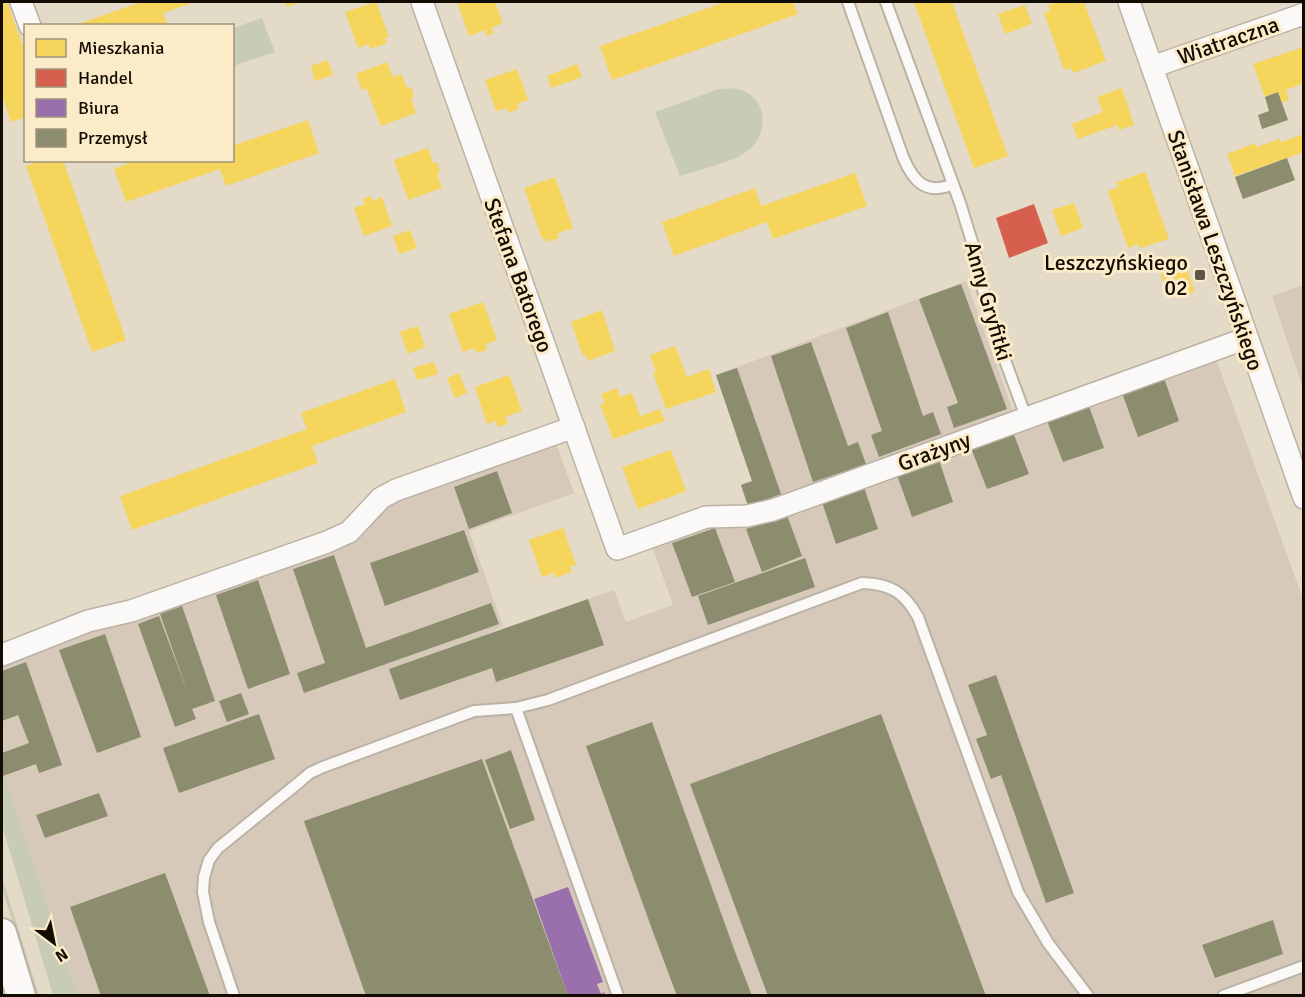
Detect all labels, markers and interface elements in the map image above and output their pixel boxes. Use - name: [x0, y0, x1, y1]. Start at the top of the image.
- street label: Wiatraczna: [1174, 11, 1283, 70]
- legend: [24, 24, 234, 162]
- text: Mieszkania: [78, 37, 164, 59]
- text: Handel: [78, 67, 133, 89]
- text: Biura: [78, 97, 119, 119]
- street label: Stanisława Leszczyńskiego: [1162, 126, 1269, 374]
- text: Przemysł: [78, 127, 148, 149]
- street label: Stefana Batorego: [478, 194, 559, 356]
- street label: Anny Gryfitki: [959, 238, 1018, 364]
- place label: Leszczyńskiego 02: [1044, 249, 1188, 301]
- marker: Leszczyńskiego 02: [1193, 268, 1207, 282]
- street label: Grażyny: [894, 426, 975, 477]
- north arrow: [24, 913, 84, 973]
- text: N: [51, 943, 71, 966]

